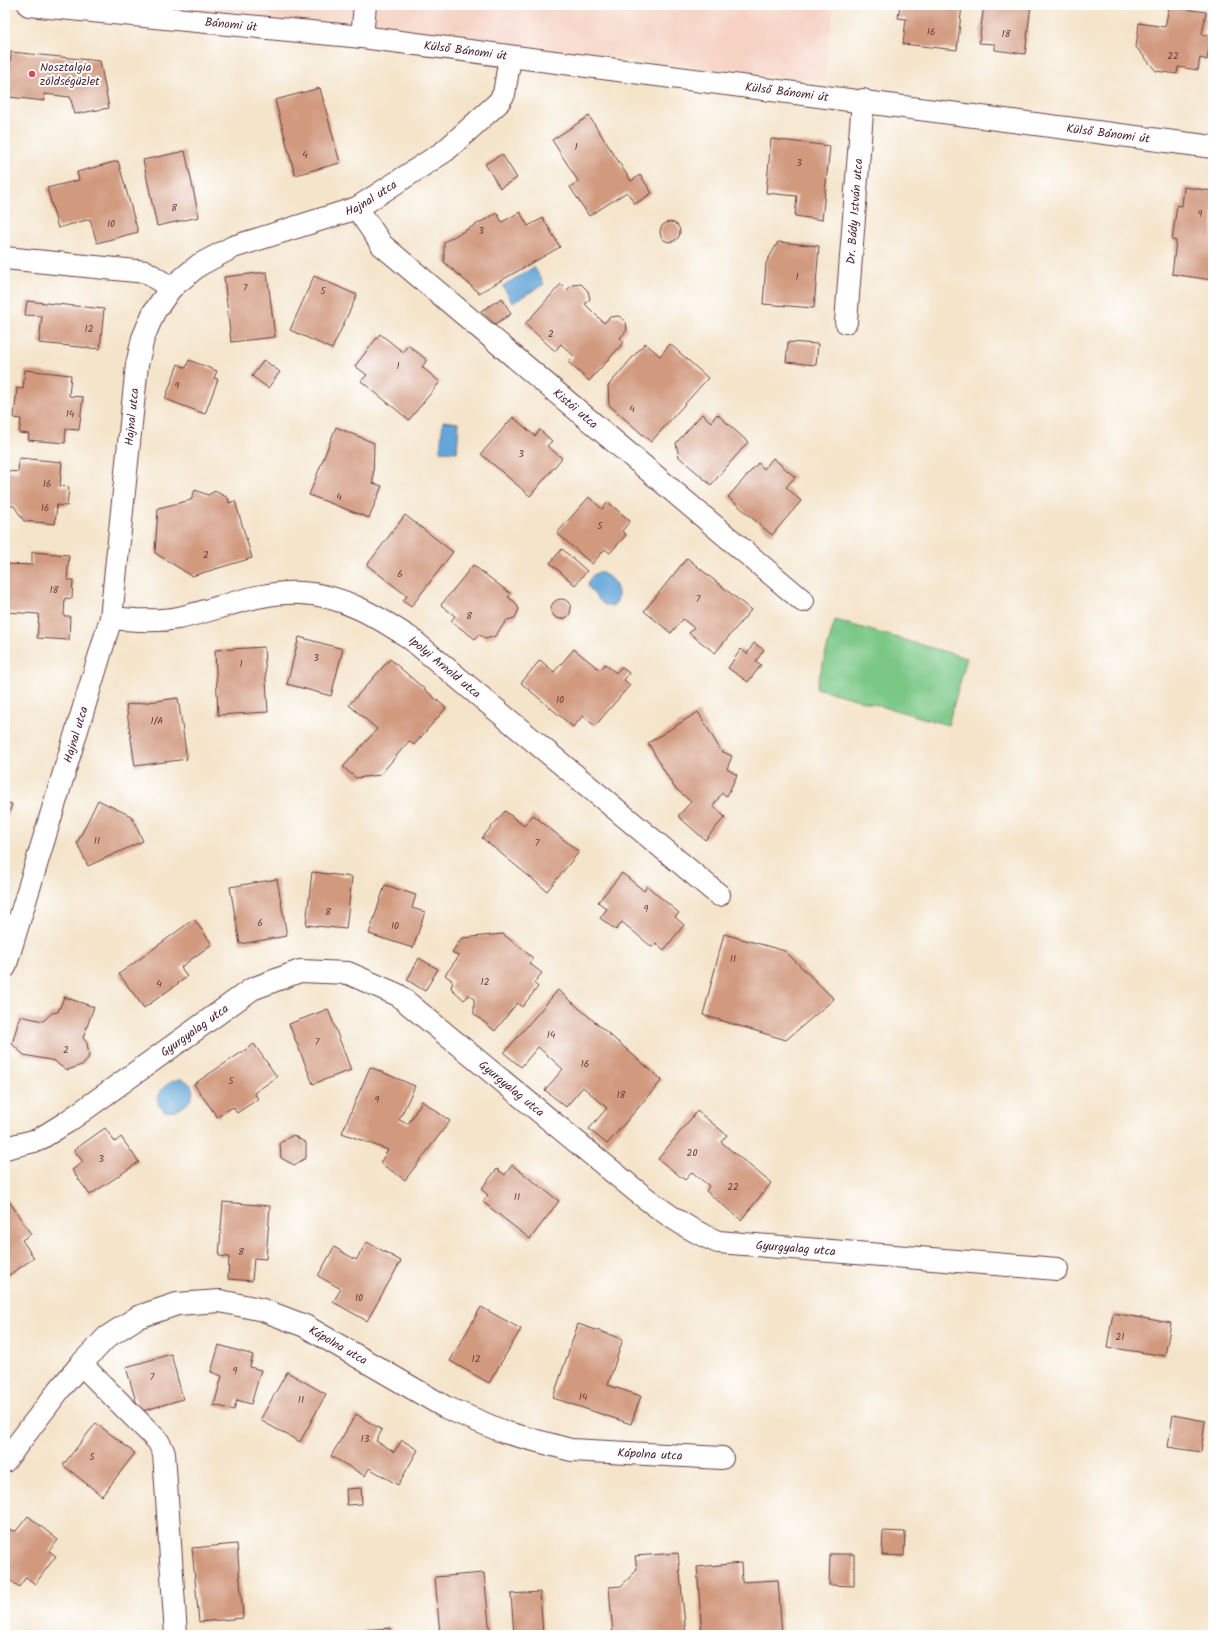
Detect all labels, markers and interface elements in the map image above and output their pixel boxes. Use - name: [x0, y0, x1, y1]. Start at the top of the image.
- street label: Bánomi út: [204, 12, 259, 36]
- house number: 16: [927, 24, 935, 40]
- house number: 18: [1001, 26, 1012, 42]
- street label: Külső Bánomi út: [423, 36, 509, 65]
- house number: 22: [1167, 48, 1179, 64]
- place label: Nosztalgia zöldségüzlet: [40, 58, 100, 91]
- marker: Nosztalgia zöldségüzlet: [27, 69, 37, 79]
- street label: Külső Bánomi út: [744, 77, 830, 107]
- street label: Külső Bánomi út: [1065, 119, 1151, 148]
- house number: 1: [574, 139, 578, 155]
- house number: 4: [302, 147, 308, 163]
- house number: 3: [796, 155, 802, 171]
- street label: Dr. Bády István utca: [841, 157, 868, 265]
- street label: Hajnal utca: [343, 175, 401, 221]
- house number: 8: [171, 200, 178, 216]
- house number: 9: [1198, 206, 1203, 222]
- house number: 10: [107, 216, 115, 232]
- house number: 3: [478, 223, 484, 239]
- house number: 1: [795, 269, 799, 285]
- house number: 7: [243, 280, 248, 296]
- house number: 5: [320, 283, 326, 299]
- house number: 12: [85, 321, 94, 337]
- house number: 2: [548, 326, 554, 342]
- house number: 1: [396, 358, 400, 374]
- house number: 9: [175, 378, 180, 394]
- street label: Kistói utca: [549, 384, 603, 434]
- street label: Hajnal utca: [119, 387, 144, 447]
- house number: 4: [629, 401, 635, 417]
- house number: 14: [66, 406, 75, 422]
- house number: 3: [518, 446, 524, 462]
- house number: 16: [43, 476, 51, 492]
- house number: 4: [336, 489, 342, 505]
- house number: 16: [41, 500, 49, 516]
- house number: 5: [597, 518, 603, 534]
- house number: 2: [203, 547, 209, 563]
- house number: 6: [397, 566, 403, 582]
- house number: 18: [49, 582, 60, 598]
- house number: 7: [696, 591, 701, 607]
- house number: 8: [466, 608, 473, 624]
- street label: Ipolyi Arnold utca: [404, 631, 486, 703]
- house number: 3: [313, 650, 319, 666]
- house number: 1: [239, 656, 243, 672]
- house number: 10: [556, 692, 564, 708]
- street label: Hajnal utca: [58, 704, 93, 765]
- house number: 1/A: [151, 713, 163, 729]
- house number: 11: [94, 833, 100, 849]
- house number: 7: [535, 835, 540, 851]
- house number: 9: [644, 901, 649, 917]
- house number: 8: [325, 904, 332, 920]
- house number: 6: [257, 915, 263, 931]
- house number: 10: [391, 918, 399, 934]
- house number: 11: [730, 951, 736, 967]
- house number: 12: [481, 974, 490, 990]
- house number: 4: [156, 976, 162, 992]
- street label: Gyurgyalag utca: [156, 999, 233, 1062]
- house number: 14: [547, 1027, 556, 1043]
- house number: 7: [315, 1034, 320, 1050]
- house number: 2: [63, 1042, 69, 1058]
- street label: Gyurgyalag utca: [475, 1056, 549, 1122]
- house number: 16: [581, 1056, 589, 1072]
- house number: 5: [228, 1073, 234, 1089]
- house number: 18: [616, 1087, 627, 1103]
- house number: 9: [375, 1092, 380, 1108]
- house number: 20: [687, 1145, 697, 1161]
- house number: 3: [98, 1151, 104, 1167]
- house number: 22: [727, 1179, 739, 1195]
- house number: 11: [514, 1189, 520, 1205]
- street label: Gyurgyalag utca: [755, 1236, 837, 1261]
- house number: 8: [238, 1244, 245, 1260]
- house number: 10: [355, 1290, 363, 1306]
- street label: Kápolna utca: [305, 1321, 371, 1370]
- house number: 21: [1116, 1329, 1124, 1345]
- house number: 12: [472, 1351, 481, 1367]
- house number: 9: [233, 1363, 238, 1379]
- house number: 7: [150, 1369, 155, 1385]
- house number: 14: [579, 1389, 588, 1405]
- house number: 11: [298, 1392, 304, 1408]
- house number: 13: [361, 1431, 370, 1447]
- street label: Kápolna utca: [617, 1443, 683, 1465]
- house number: 5: [89, 1449, 95, 1465]

